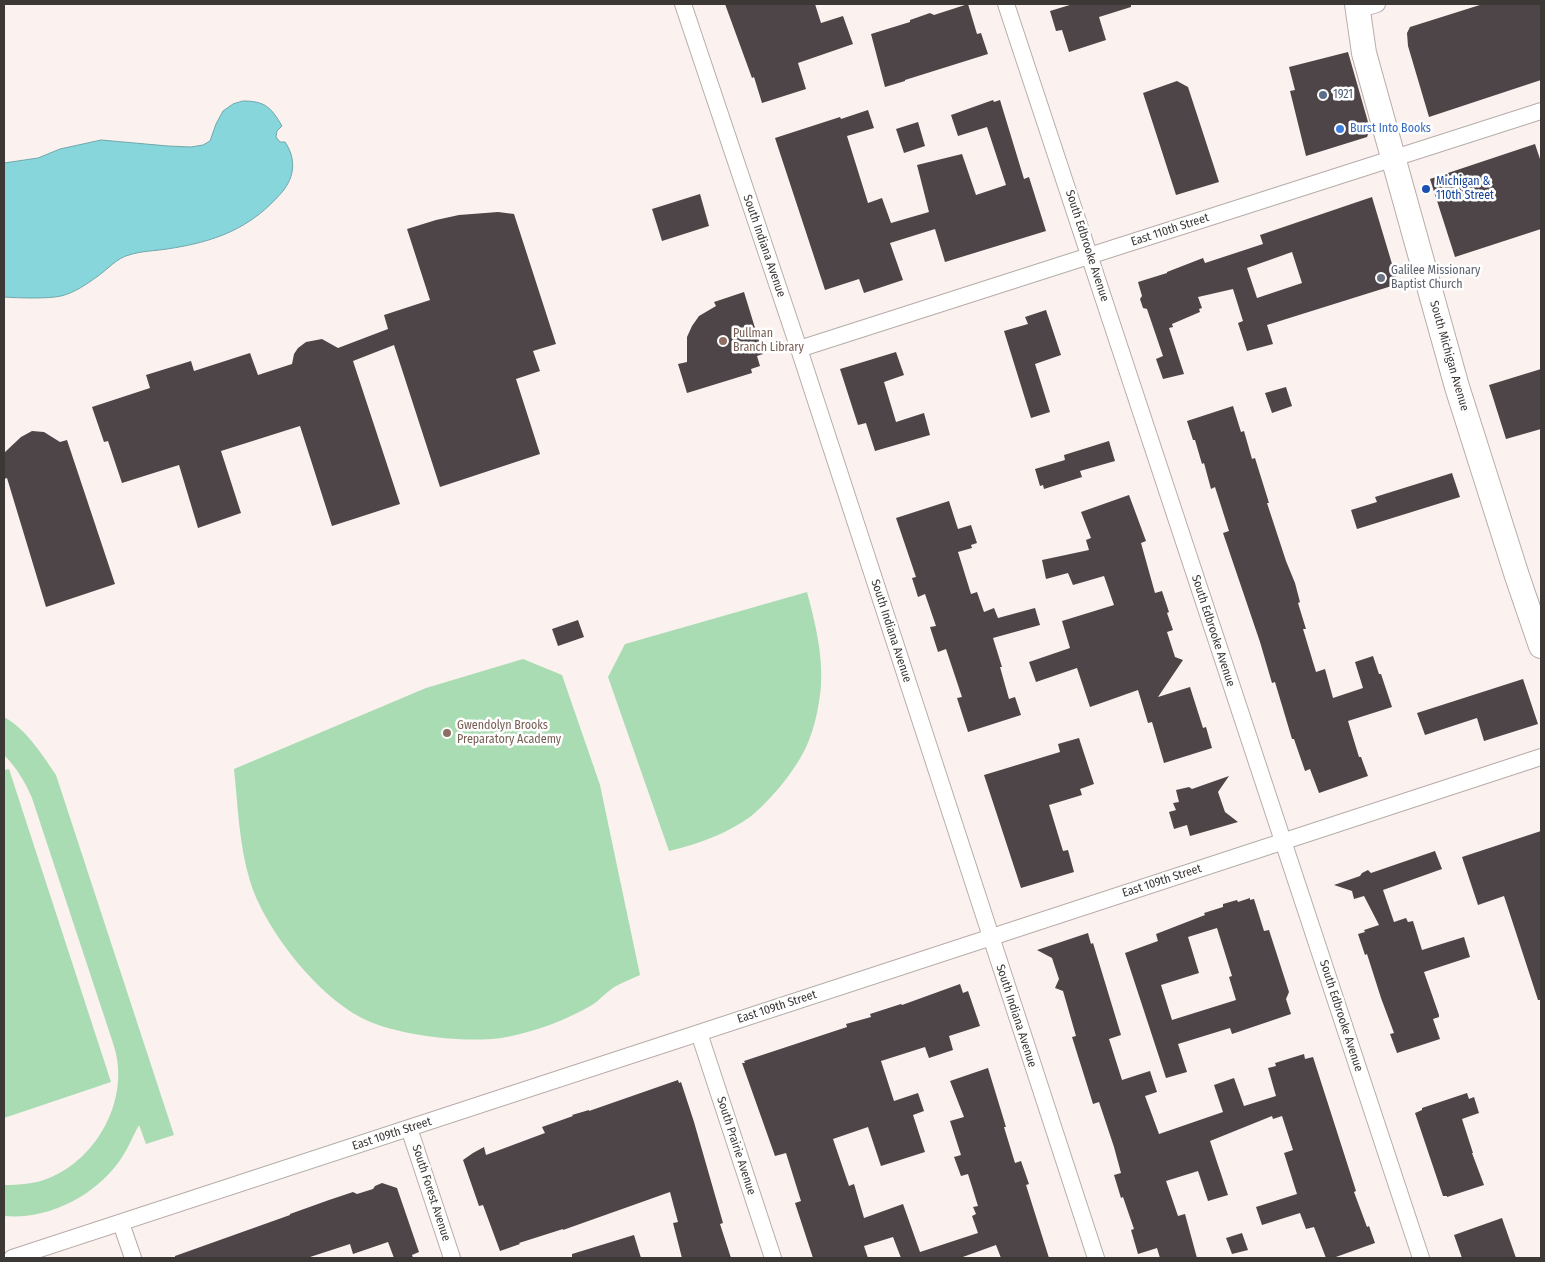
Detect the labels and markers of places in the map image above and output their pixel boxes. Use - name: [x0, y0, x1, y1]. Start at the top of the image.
- place label: 1921: [1333, 88, 1353, 102]
- marker: 1921: [1317, 89, 1329, 101]
- place label: Burst Into Books: [1350, 122, 1431, 136]
- marker: Burst Into Books: [1334, 123, 1346, 135]
- place label: Michigan & 110th Street: [1436, 175, 1494, 203]
- marker: Michigan & 110th Street: [1420, 183, 1432, 195]
- place label: Galilee Missionary Baptist Church: [1391, 264, 1480, 292]
- marker: Galilee Missionary Baptist Church: [1375, 272, 1387, 284]
- place label: Pullman Branch Library: [733, 327, 804, 355]
- marker: Pullman Branch Library: [717, 335, 729, 347]
- place label: Gwendolyn Brooks Preparatory Academy: [457, 719, 561, 747]
- marker: Gwendolyn Brooks Preparatory Academy: [441, 727, 453, 739]

